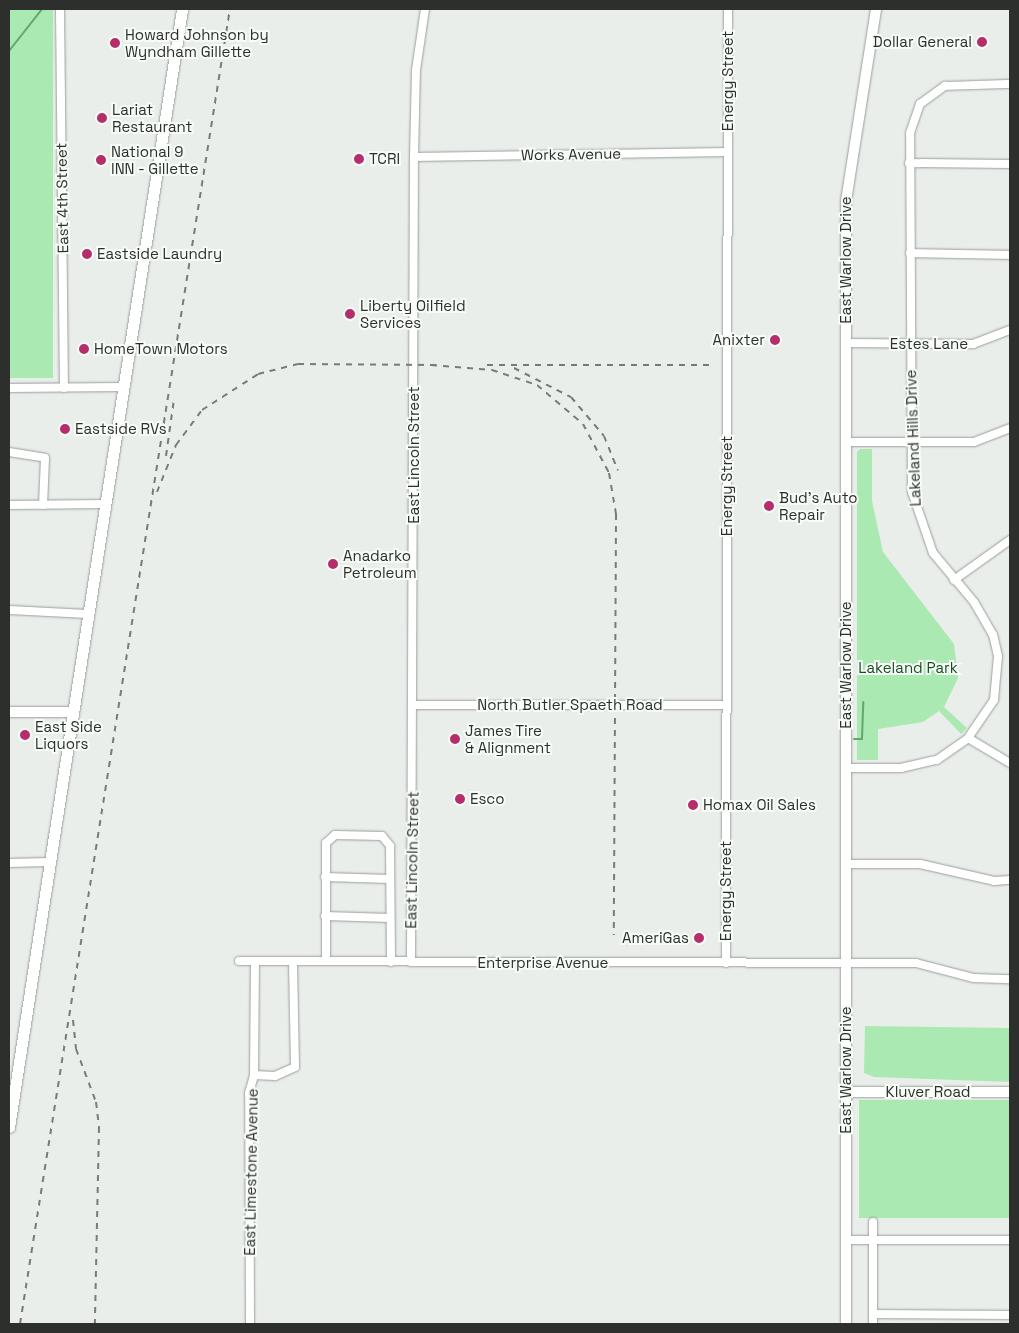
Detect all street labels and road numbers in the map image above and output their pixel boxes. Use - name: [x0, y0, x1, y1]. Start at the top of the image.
- street label: Energy Street: [719, 31, 737, 131]
- street label: East 4th Street: [52, 143, 72, 253]
- street label: Works Avenue: [521, 144, 621, 164]
- street label: East Warlow Drive: [837, 196, 855, 324]
- street label: Estes Lane: [890, 335, 968, 353]
- street label: Lakeland Hills Drive: [902, 369, 924, 507]
- street label: East Lincoln Street: [405, 386, 423, 524]
- street label: Energy Street: [718, 436, 736, 536]
- street label: East Warlow Drive: [837, 601, 855, 729]
- street label: North Butler Spaeth Road: [477, 696, 663, 714]
- street label: East Lincoln Street: [402, 791, 422, 929]
- street label: Energy Street: [717, 841, 735, 941]
- street label: Enterprise Avenue: [477, 954, 609, 972]
- street label: East Warlow Drive: [837, 1006, 855, 1134]
- street label: Kluver Road: [886, 1083, 970, 1101]
- street label: East Limestone Avenue: [241, 1088, 261, 1256]

